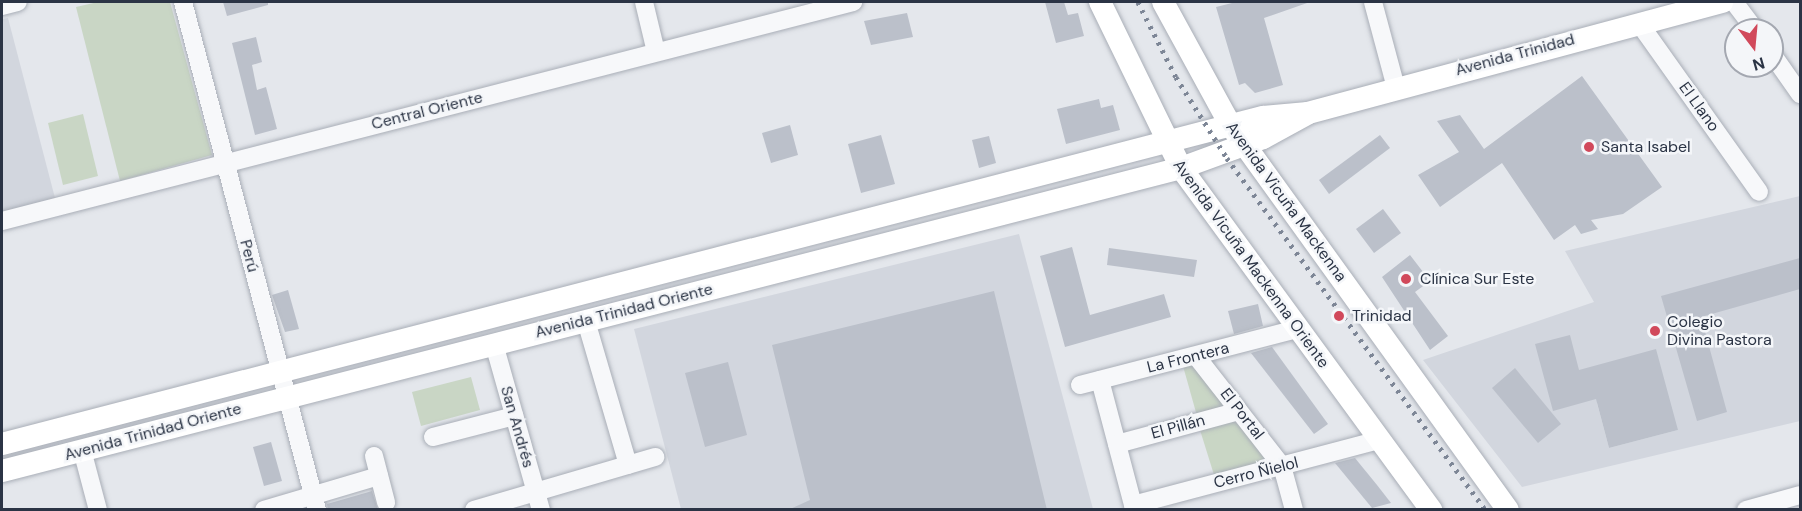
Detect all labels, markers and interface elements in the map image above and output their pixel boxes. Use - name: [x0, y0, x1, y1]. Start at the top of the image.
- north arrow: [1724, 18, 1784, 78]
- street label: Avenida Trinidad: [1453, 30, 1577, 80]
- text: N: [1750, 52, 1767, 76]
- street label: El Llano: [1675, 79, 1723, 135]
- street label: Central Oriente: [369, 88, 485, 134]
- street label: Avenida Vicuña Mackenna: [1222, 118, 1350, 286]
- place label: Santa Isabel: [1601, 137, 1691, 157]
- marker: Santa Isabel: [1582, 140, 1596, 154]
- street label: Avenida Vicuña Mackenna Oriente: [1169, 156, 1333, 372]
- street label: Perú: [235, 238, 263, 274]
- place label: Clínica Sur Este: [1420, 269, 1534, 289]
- marker: Clínica Sur Este: [1397, 270, 1415, 288]
- street label: Avenida Trinidad Oriente: [533, 280, 715, 342]
- place label: Trinidad: [1352, 306, 1412, 326]
- marker: Trinidad: [1330, 307, 1348, 325]
- place label: Colegio Divina Pastora: [1667, 312, 1772, 350]
- marker: Colegio Divina Pastora: [1648, 324, 1662, 338]
- street label: La Frontera: [1145, 339, 1231, 377]
- street label: San Andrés: [496, 384, 538, 470]
- street label: El Portal: [1216, 385, 1268, 443]
- street label: Avenida Trinidad Oriente: [62, 399, 244, 465]
- street label: El Pillán: [1149, 411, 1207, 443]
- street label: Cerro Ñielol: [1212, 453, 1300, 493]

